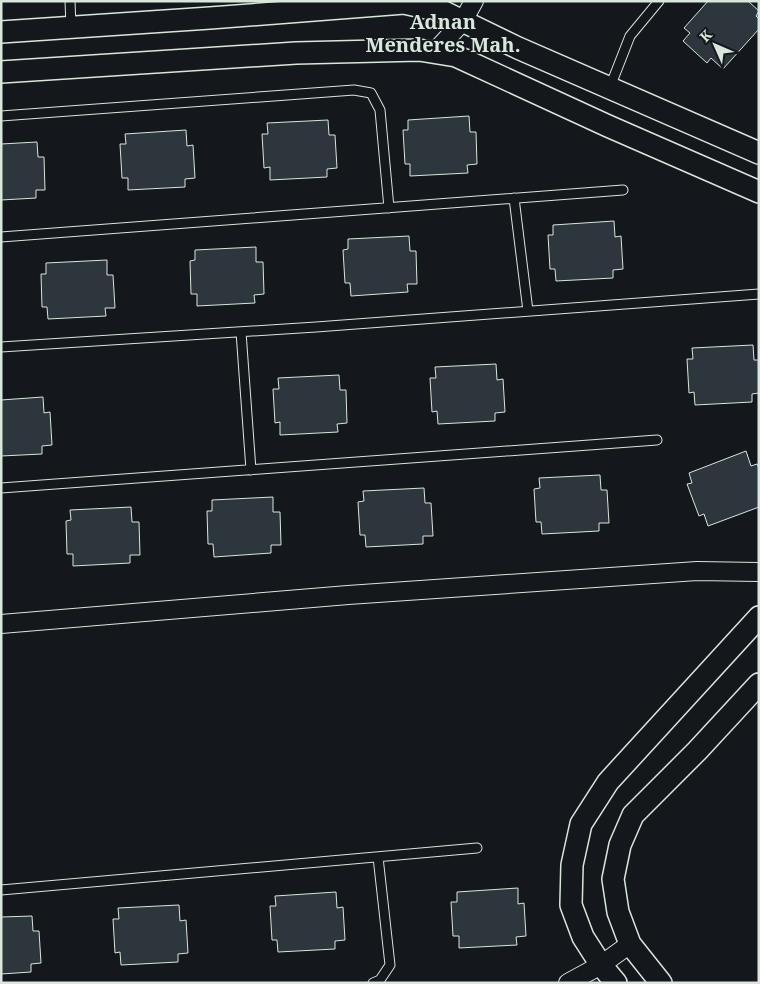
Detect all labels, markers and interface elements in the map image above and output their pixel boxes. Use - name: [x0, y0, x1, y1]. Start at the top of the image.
- district label: Adnan Menderes Mah.: [365, 8, 521, 58]
- north arrow: [690, 20, 740, 70]
- text: K: [695, 25, 716, 46]

